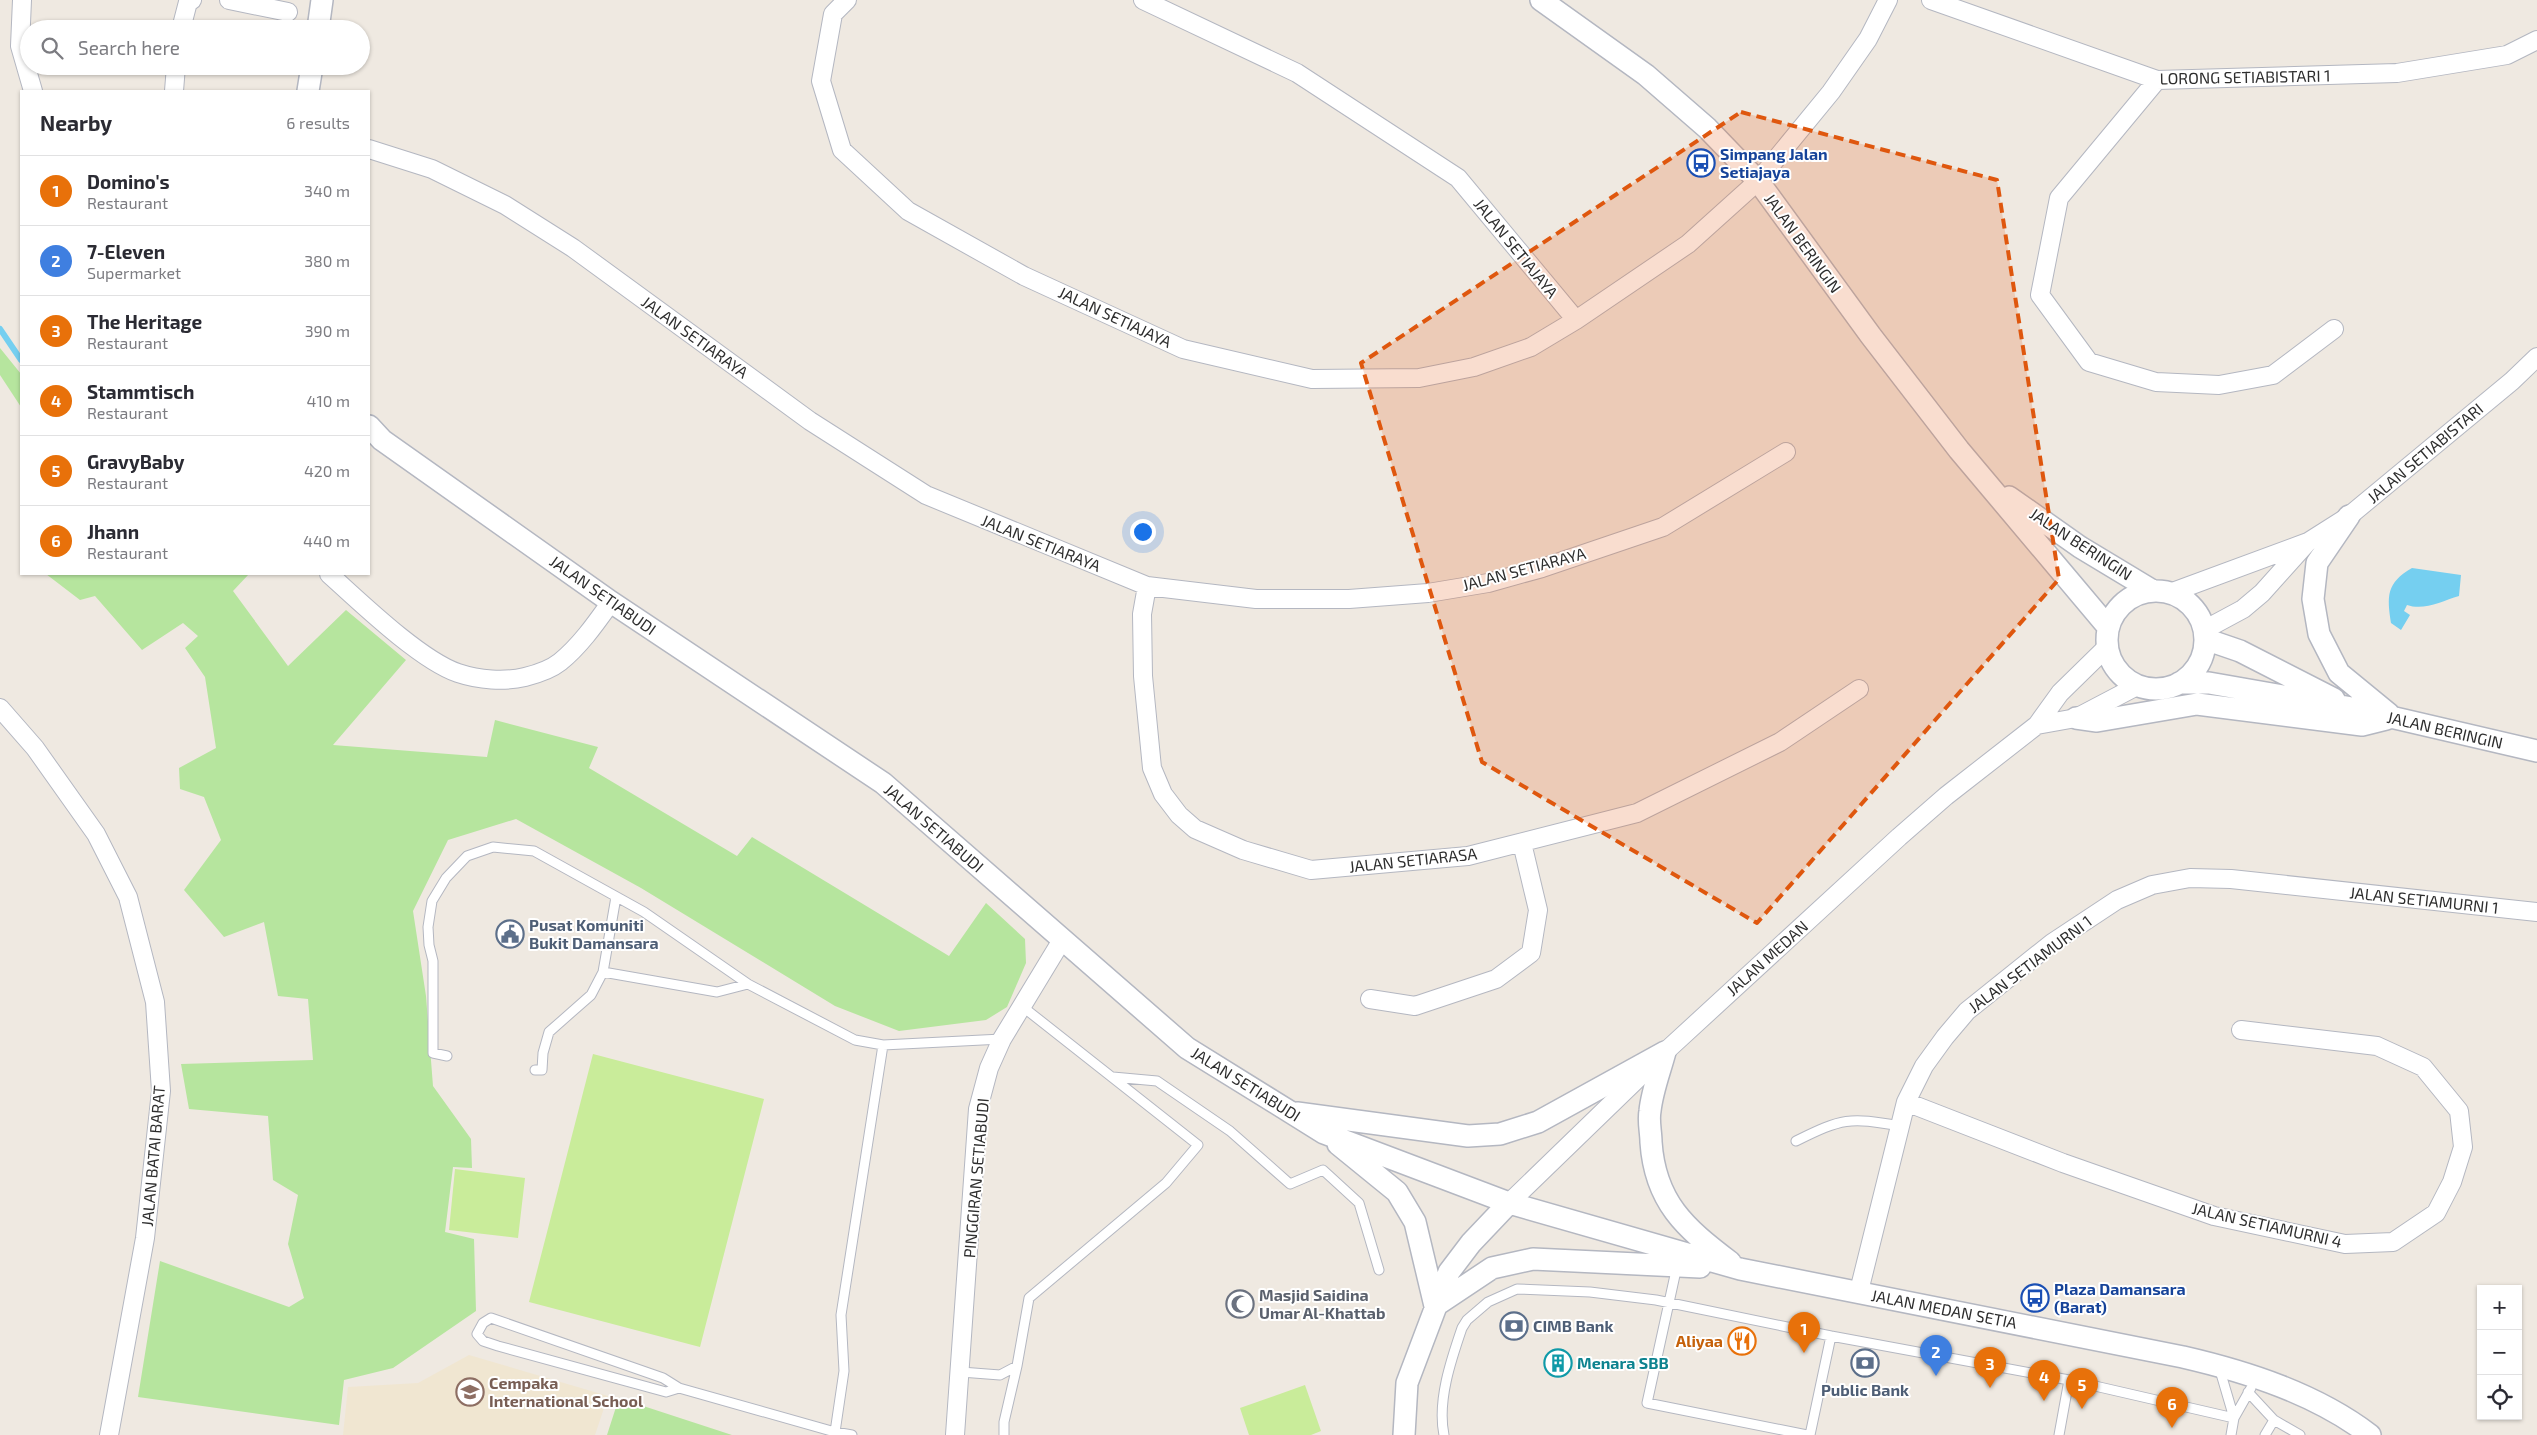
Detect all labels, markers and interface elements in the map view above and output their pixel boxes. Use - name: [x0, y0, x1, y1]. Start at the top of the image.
- search box: [20, 20, 370, 75]
- icon: search: [38, 34, 66, 62]
- text: Search here: [78, 36, 180, 59]
- street label: LORONG SETIABISTARI 1: [2159, 66, 2331, 87]
- text: Nearby: [40, 110, 112, 135]
- text: 6 results: [286, 113, 350, 132]
- place label: Simpang Jalan Setiajaya: [1720, 144, 1828, 182]
- bus stop icon: Simpang Jalan Setiajaya: [1686, 148, 1716, 178]
- text: Domino's: [87, 170, 170, 193]
- text: 1: [53, 181, 59, 200]
- text: 340 m: [304, 181, 350, 200]
- street label: JALAN BERINGIN: [1761, 189, 1846, 296]
- text: Restaurant: [87, 193, 168, 212]
- street label: JALAN SETIAJAYA: [1470, 194, 1562, 301]
- text: 7-Eleven: [87, 240, 165, 263]
- text: 2: [51, 251, 61, 270]
- text: 380 m: [304, 251, 350, 270]
- text: Supermarket: [87, 263, 181, 282]
- street label: JALAN SETIAJAYA: [1056, 282, 1175, 351]
- street label: JALAN SETIARAYA: [638, 292, 752, 382]
- text: The Heritage: [87, 310, 202, 333]
- text: 3: [51, 321, 61, 340]
- text: 390 m: [305, 321, 350, 340]
- text: Restaurant: [87, 333, 168, 352]
- text: Stammtisch: [87, 380, 194, 403]
- text: 4: [51, 391, 61, 410]
- text: 410 m: [307, 391, 350, 410]
- street label: JALAN SETIABISTARI: [2363, 399, 2486, 507]
- text: Restaurant: [87, 403, 168, 422]
- text: GravyBaby: [87, 450, 185, 473]
- text: 5: [52, 461, 60, 480]
- text: 420 m: [304, 461, 350, 480]
- text: Restaurant: [87, 473, 168, 492]
- street label: JALAN BERINGIN: [2027, 503, 2136, 584]
- street label: JALAN SETIARAYA: [979, 510, 1104, 575]
- your location: [1130, 519, 1156, 545]
- text: Jhann: [87, 520, 139, 543]
- text: 6: [51, 531, 61, 550]
- text: 440 m: [303, 531, 350, 550]
- text: Restaurant: [87, 543, 168, 562]
- street label: JALAN SETIARAYA: [1460, 543, 1588, 594]
- street label: JALAN SETIABUDI: [547, 551, 660, 638]
- street label: JALAN BERINGIN: [2385, 707, 2505, 752]
- street label: JALAN SETIABUDI: [881, 779, 988, 876]
- street label: JALAN SETIARASA: [1348, 843, 1478, 876]
- street label: JALAN SETIAMURNI 1: [2349, 882, 2500, 917]
- street label: JALAN SETIAMURNI 1: [1964, 911, 2095, 1016]
- place label: Pusat Komuniti Bukit Damansara: [529, 915, 659, 952]
- street label: JALAN MEDAN: [1722, 916, 1811, 999]
- public building icon: Pusat Komuniti Bukit Damansara: [495, 919, 525, 949]
- street label: JALAN SETIABUDI: [1188, 1042, 1304, 1125]
- street label: JALAN BATAI BARAT: [137, 1085, 168, 1227]
- street label: PINGGIRAN SETIABUDI: [959, 1097, 992, 1259]
- street label: JALAN SETIAMURNI 4: [2190, 1198, 2344, 1251]
- place label: Plaza Damansara (Barat): [2054, 1279, 2186, 1316]
- bus stop icon: Plaza Damansara (Barat): [2020, 1283, 2050, 1313]
- place label: Masjid Saidina Umar Al-Khattab: [1259, 1285, 1386, 1322]
- street label: JALAN MEDAN SETIA: [1870, 1285, 2019, 1332]
- map controls: [2477, 1285, 2522, 1420]
- button: +: [2477, 1285, 2522, 1330]
- mosque icon: Masjid Saidina Umar Al-Khattab: [1225, 1289, 1255, 1319]
- bank icon: CIMB Bank: [1499, 1311, 1529, 1341]
- pin: 1: [1788, 1312, 1820, 1353]
- place label: CIMB Bank: [1533, 1316, 1613, 1335]
- restaurant icon: Aliyaa: [1727, 1326, 1757, 1356]
- button: −: [2477, 1330, 2522, 1375]
- place label: Aliyaa: [1676, 1331, 1723, 1351]
- pin: 2: [1920, 1335, 1952, 1376]
- pin: 3: [1974, 1347, 2006, 1388]
- building icon: Menara SBB: [1543, 1348, 1573, 1378]
- bank icon: Public Bank: [1850, 1348, 1880, 1378]
- place label: Menara SBB: [1577, 1353, 1669, 1372]
- pin: 4: [2028, 1360, 2060, 1401]
- pin: 5: [2066, 1368, 2098, 1409]
- place label: Cempaka International School: [489, 1373, 644, 1410]
- button: locate: [2477, 1375, 2522, 1420]
- school or university icon: Cempaka International School: [455, 1377, 485, 1407]
- place label: Public Bank: [1821, 1380, 1909, 1399]
- pin: 6: [2156, 1387, 2188, 1428]

